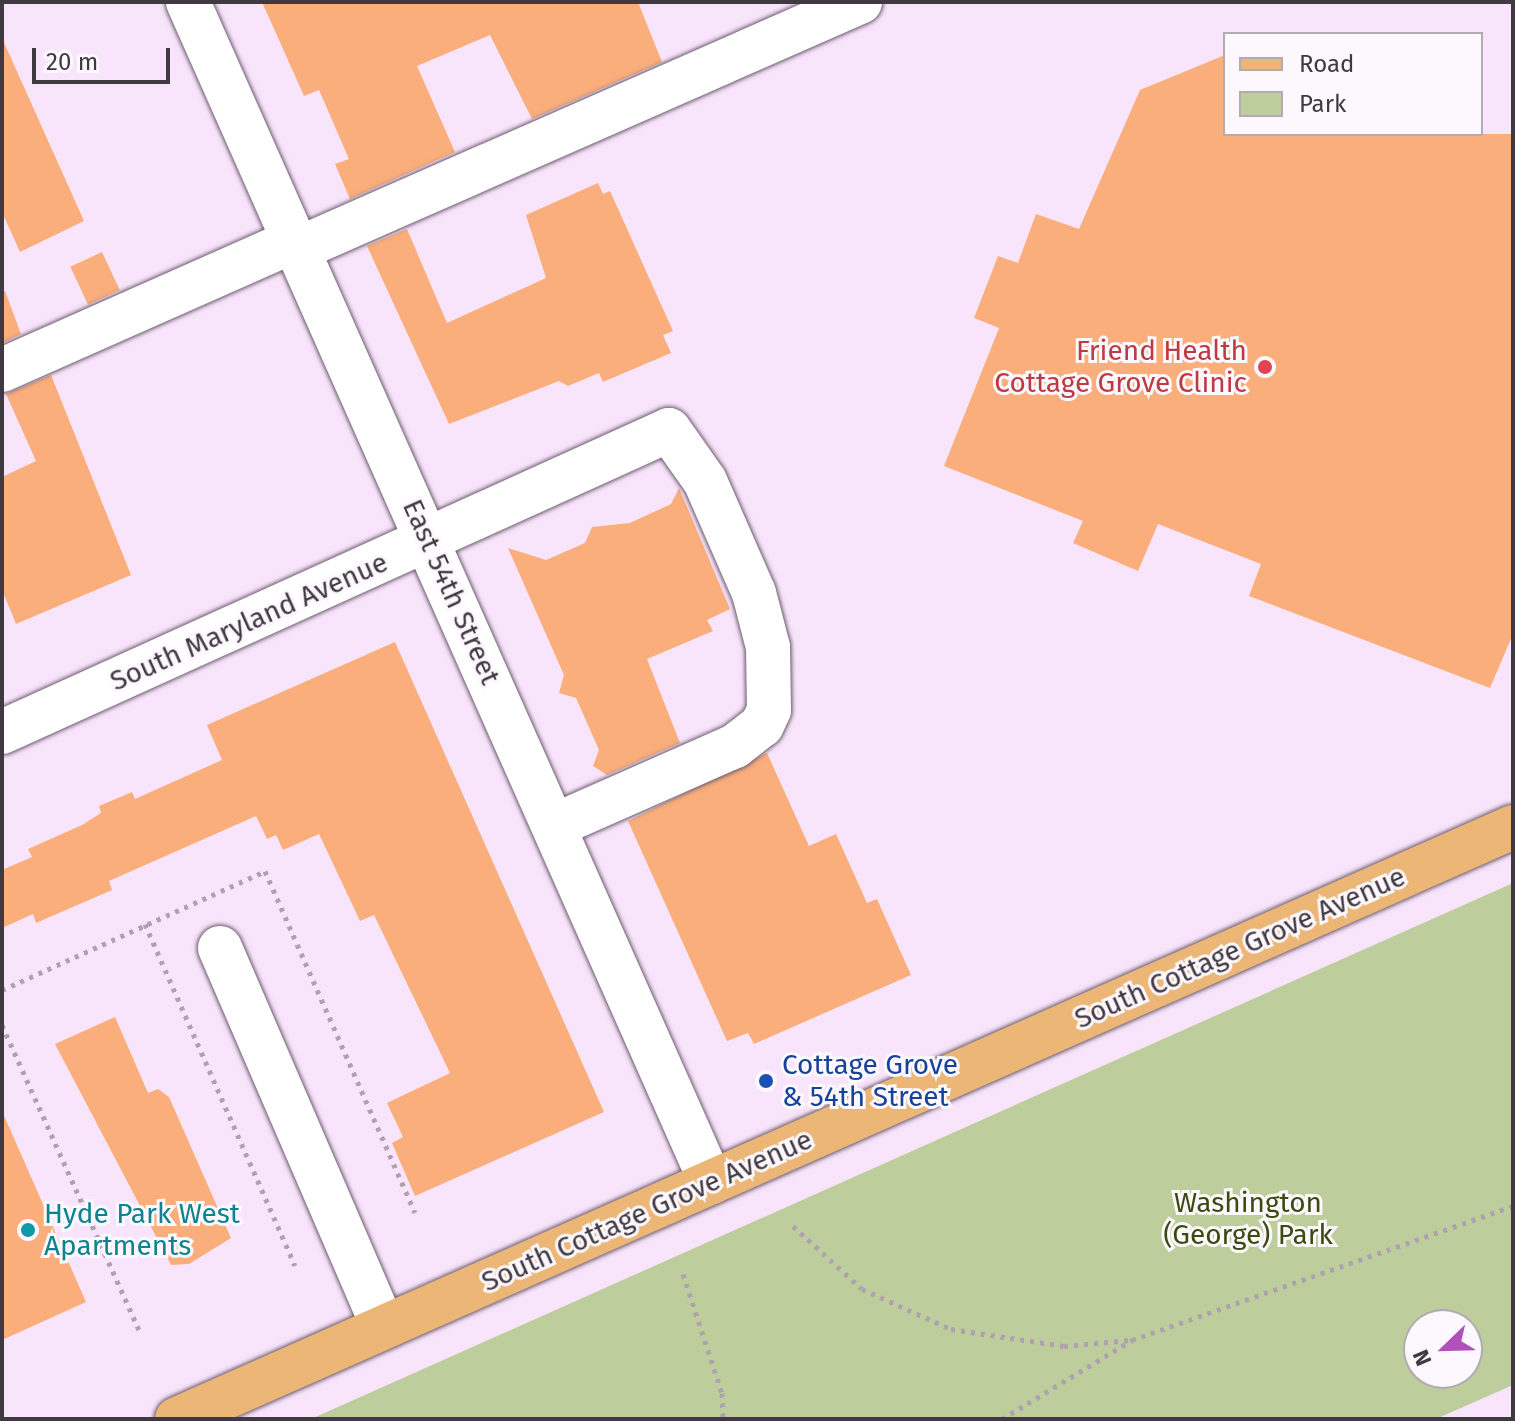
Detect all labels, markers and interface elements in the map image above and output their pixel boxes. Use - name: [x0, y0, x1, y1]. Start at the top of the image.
- scale bar: [36, 32, 174, 82]
- legend: [1223, 32, 1483, 136]
- text: 20 m: [46, 48, 98, 76]
- text: Road: [1299, 50, 1354, 78]
- text: Park: [1299, 90, 1346, 118]
- place label: Friend Health Cottage Grove Clinic: [994, 334, 1247, 400]
- marker: Friend Health Cottage Grove Clinic: [1254, 356, 1276, 378]
- street label: East 54th Street: [395, 494, 507, 690]
- street label: South Maryland Avenue: [105, 546, 393, 698]
- street label: South Cottage Grove Avenue: [1070, 860, 1410, 1036]
- place label: Cottage Grove & 54th Street: [782, 1048, 958, 1114]
- marker: Cottage Grove & 54th Street: [757, 1072, 775, 1090]
- street label: South Cottage Grove Avenue: [477, 1123, 817, 1299]
- park label: Washington (George) Park: [1163, 1186, 1333, 1252]
- place label: Hyde Park West Apartments: [44, 1197, 240, 1263]
- marker: Hyde Park West Apartments: [19, 1221, 37, 1239]
- north arrow: [1403, 1309, 1483, 1389]
- text: N: [1407, 1346, 1438, 1370]

